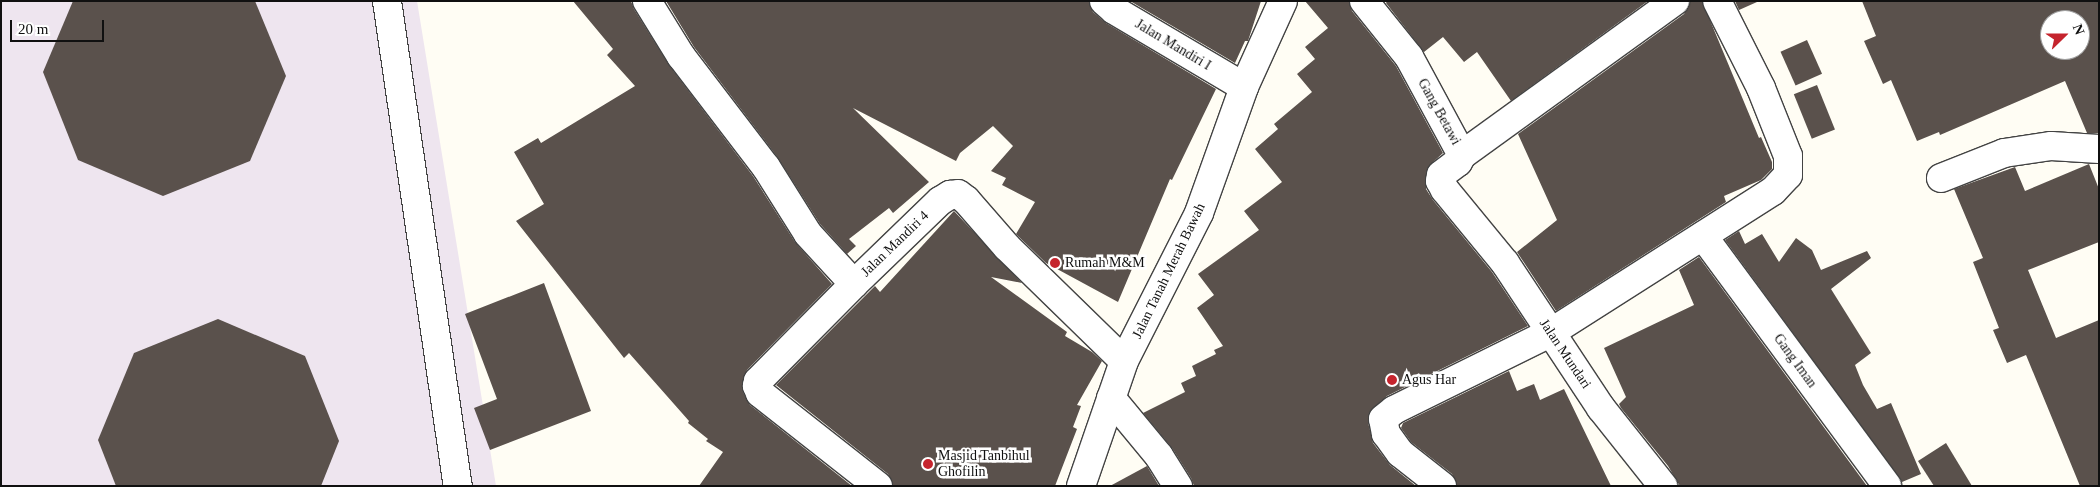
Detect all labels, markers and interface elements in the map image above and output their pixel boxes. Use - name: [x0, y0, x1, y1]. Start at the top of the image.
- scale bar: [12, 10, 106, 42]
- north arrow: [2040, 10, 2090, 60]
- street label: Jalan Mandiri I: [1132, 16, 1214, 74]
- text: 20 m: [18, 21, 48, 37]
- text: N: [2070, 22, 2087, 37]
- street label: Gang Betawi: [1414, 76, 1464, 148]
- street label: Jalan Tanah Merah Bawah: [1129, 201, 1209, 341]
- street label: Jalan Mandiri 4: [858, 207, 932, 281]
- place label: Rumah M&M: [1065, 255, 1145, 271]
- marker: Rumah M&M: [1049, 257, 1061, 269]
- street label: Jalan Mundari: [1536, 316, 1594, 392]
- street label: Gang Iman: [1770, 331, 1820, 391]
- place label: Agus Har: [1402, 372, 1456, 388]
- marker: Agus Har: [1386, 374, 1398, 386]
- place label: Masjid Tanbihul Ghofilin: [938, 448, 1030, 481]
- marker: Masjid Tanbihul Ghofilin: [922, 458, 934, 470]

